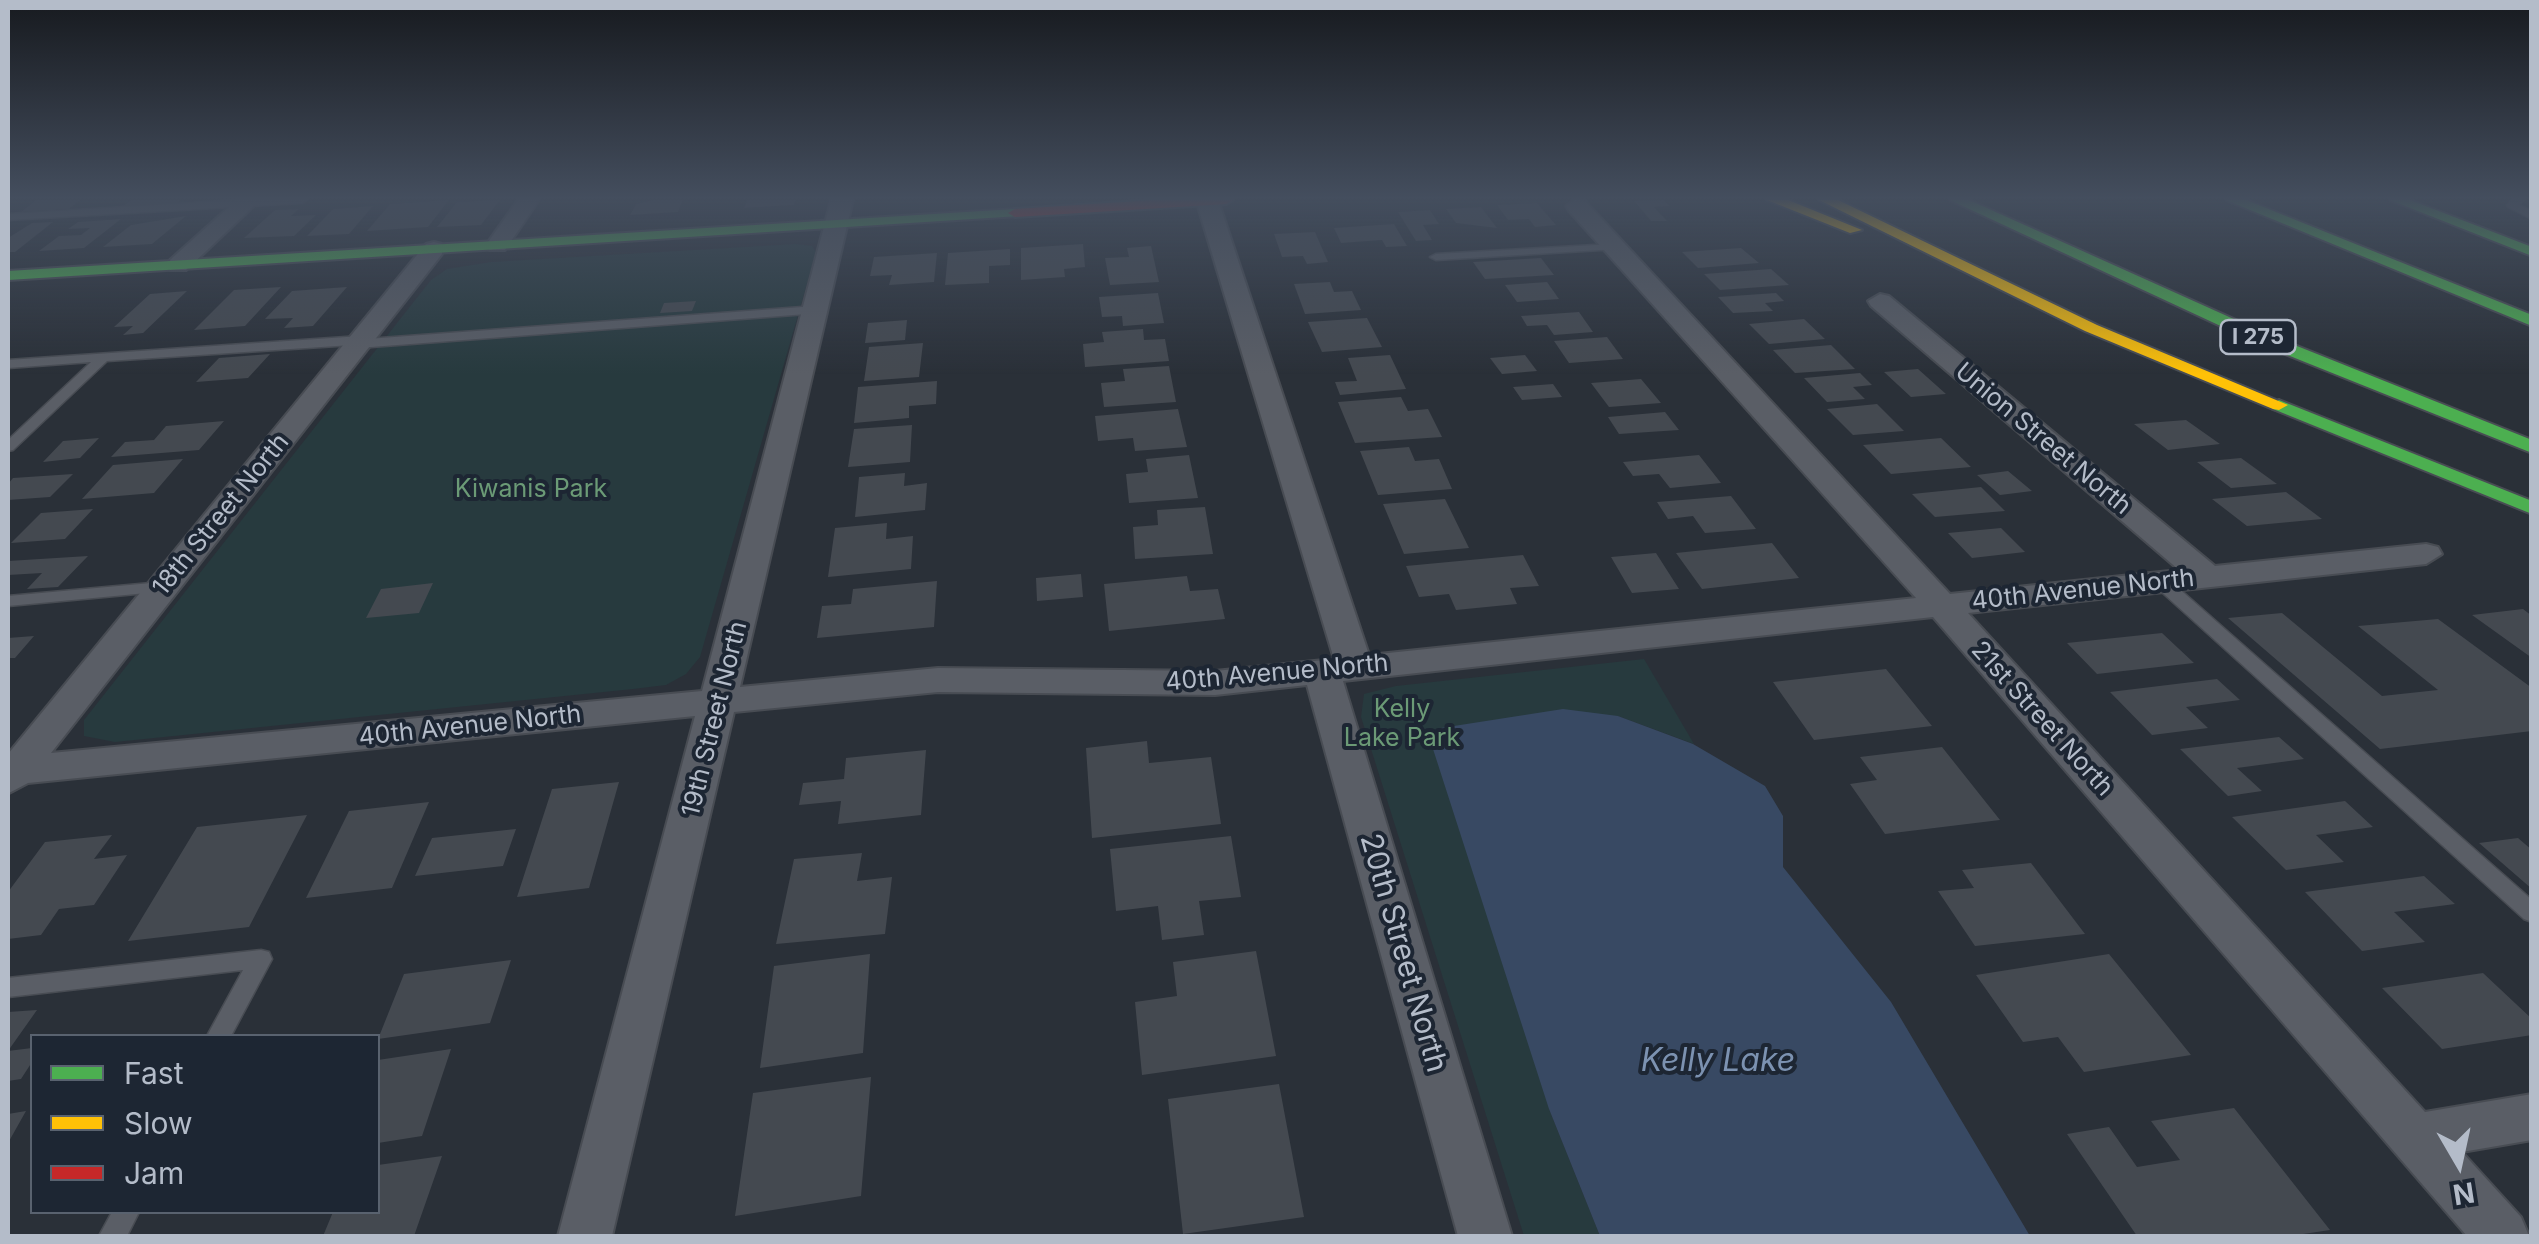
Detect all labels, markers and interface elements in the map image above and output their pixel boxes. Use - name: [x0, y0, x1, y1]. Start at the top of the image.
- road number: I 275: [2220, 320, 2296, 354]
- street label: Union Street North: [1949, 357, 2137, 521]
- street label: 18th Street North: [146, 428, 296, 602]
- park label: Kiwanis Park: [455, 474, 607, 504]
- street label: 40th Avenue North: [1970, 563, 2196, 617]
- street label: 19th Street North: [676, 618, 754, 820]
- street label: 21st Street North: [1965, 635, 2119, 803]
- street label: 40th Avenue North: [1164, 648, 1390, 698]
- park label: Kelly Lake Park: [1344, 694, 1460, 753]
- street label: 40th Avenue North: [357, 699, 583, 753]
- street label: 20th Street North: [1352, 829, 1454, 1077]
- legend: [30, 1034, 380, 1214]
- water label: Kelly Lake: [1641, 1042, 1795, 1080]
- text: Fast: [124, 1055, 183, 1091]
- text: Slow: [124, 1105, 193, 1141]
- north arrow: [2409, 1114, 2509, 1214]
- text: Jam: [124, 1155, 184, 1191]
- text: N: [2450, 1175, 2477, 1212]

